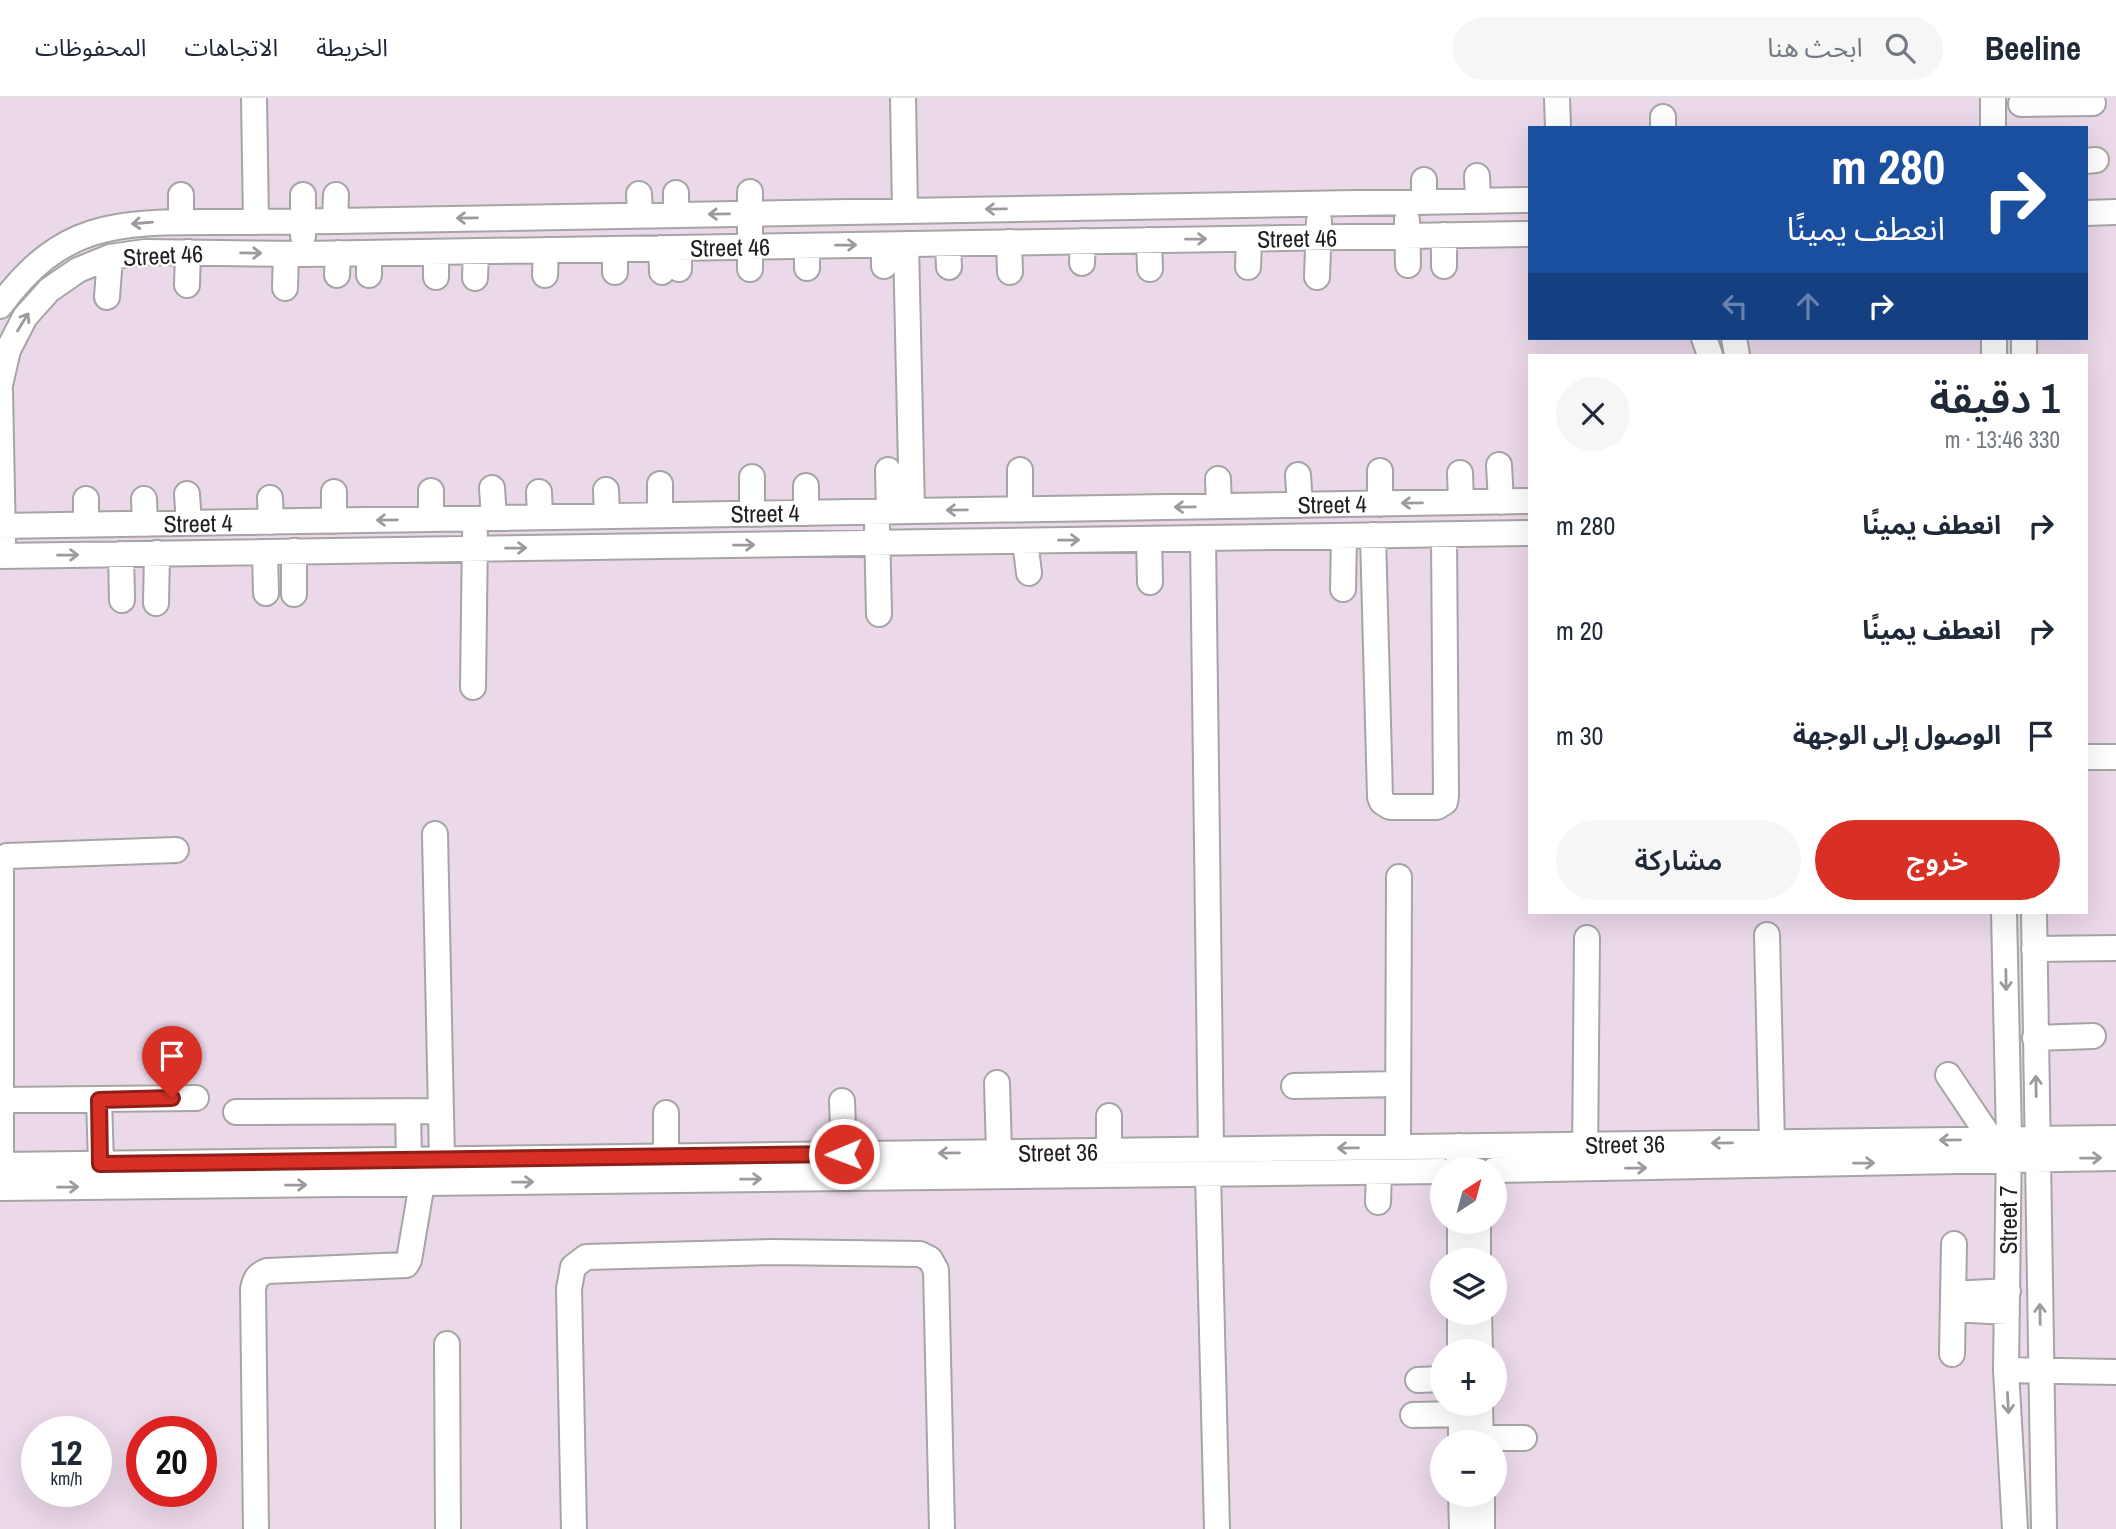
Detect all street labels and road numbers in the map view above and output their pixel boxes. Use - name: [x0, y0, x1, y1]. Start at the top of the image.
- street label: Street 46: [1257, 221, 1337, 255]
- street label: Street 46: [690, 230, 770, 264]
- street label: Street 46: [122, 237, 204, 273]
- street label: Street 4: [1297, 487, 1367, 521]
- street label: Street 4: [730, 496, 800, 530]
- street label: Street 4: [163, 506, 233, 540]
- street label: Street 36: [1585, 1127, 1665, 1161]
- street label: Street 36: [1018, 1135, 1098, 1169]
- street label: Street 7: [1992, 1185, 2024, 1254]

